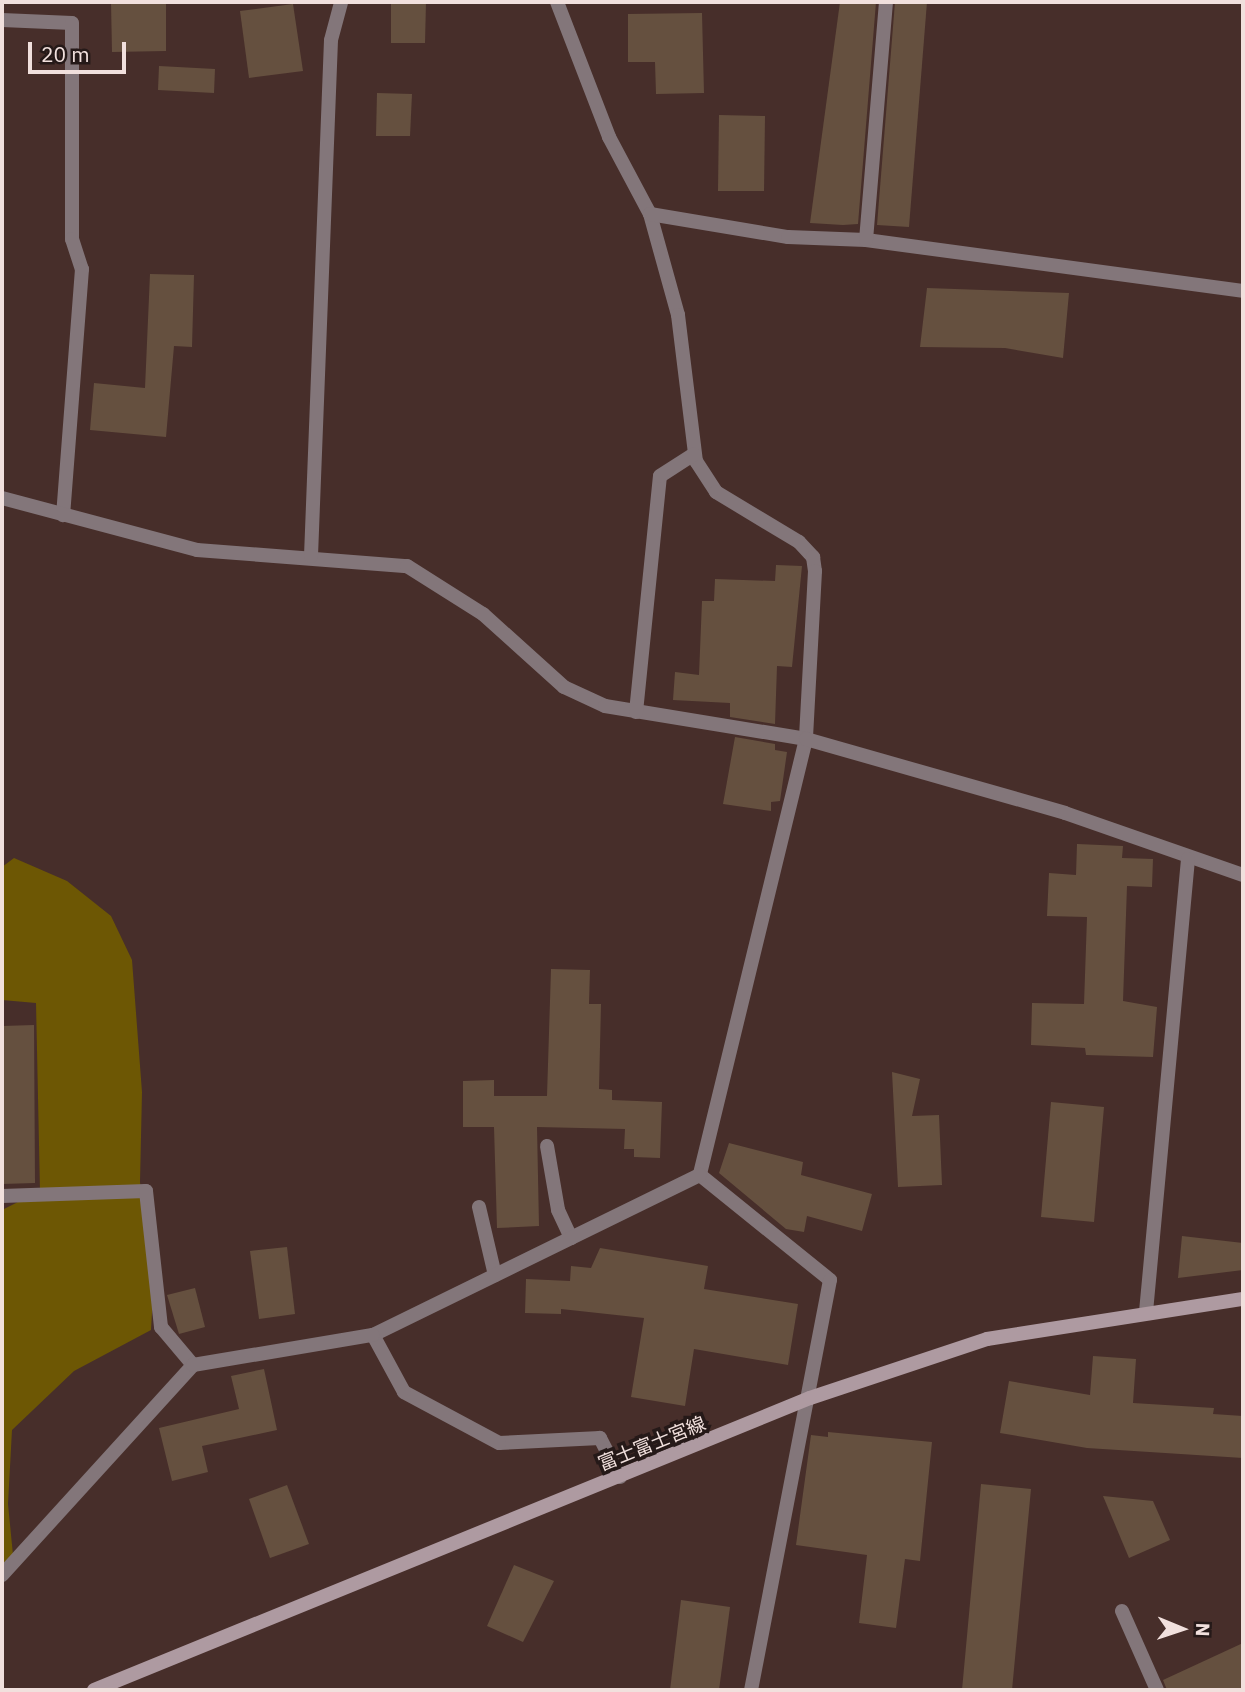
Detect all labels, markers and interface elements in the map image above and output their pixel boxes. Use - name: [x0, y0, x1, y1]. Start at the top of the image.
- scale bar: [32, 28, 130, 72]
- text: 20 m: [41, 40, 90, 68]
- street label: 富士富士宮線: [595, 1412, 709, 1476]
- north arrow: [1147, 1594, 1217, 1664]
- text: N: [1191, 1622, 1215, 1637]

